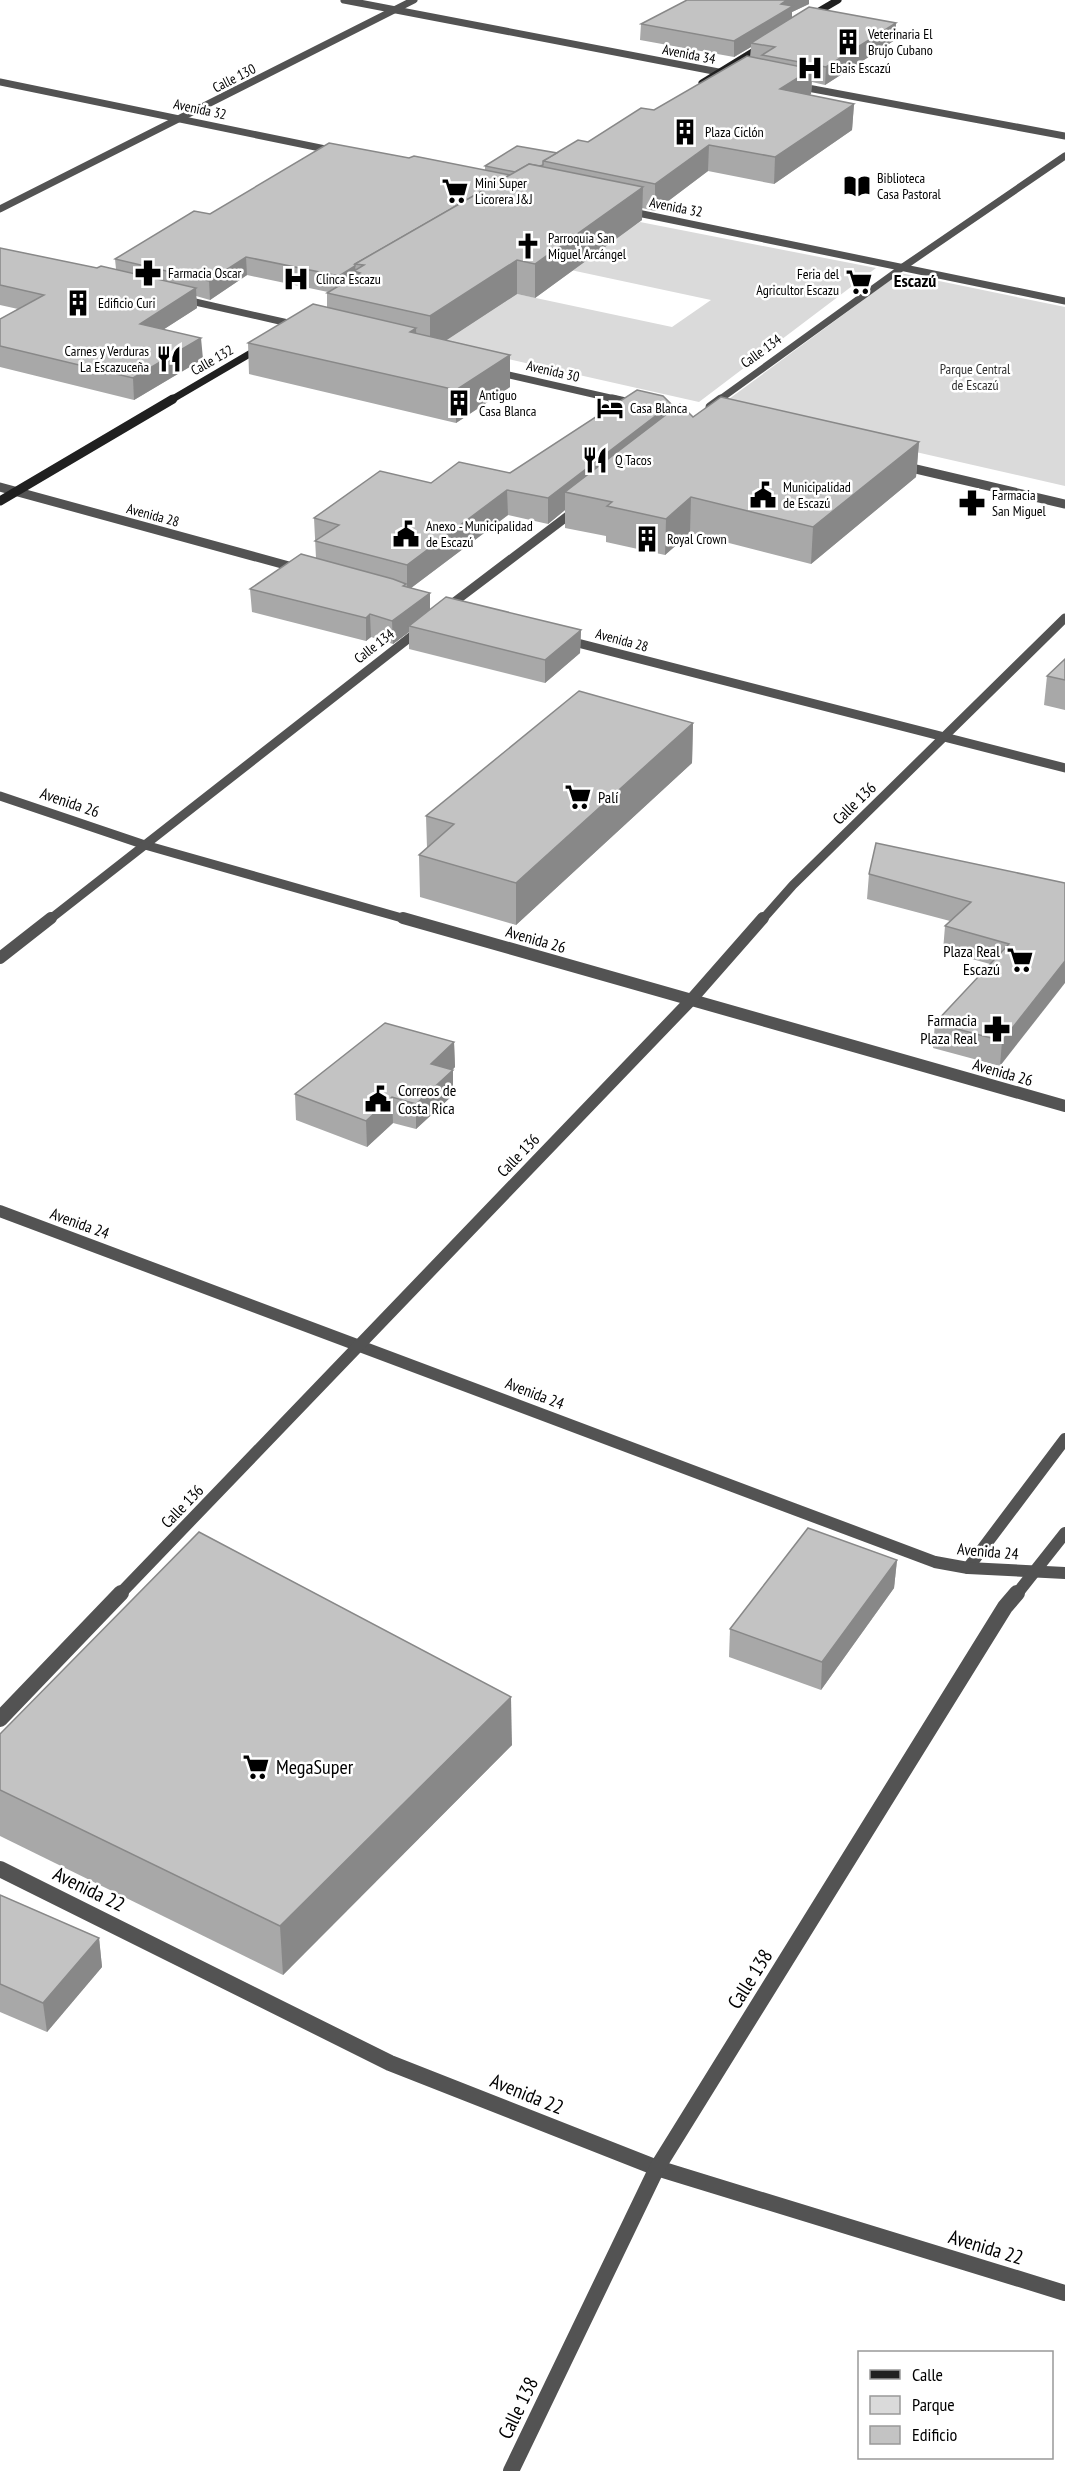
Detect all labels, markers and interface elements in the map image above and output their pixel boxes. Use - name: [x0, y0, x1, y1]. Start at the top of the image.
- place label: Veterinaria El Brujo Cubano: [867, 25, 933, 59]
- building icon: Veterinaria El Brujo Cubano: [833, 27, 863, 57]
- street label: Avenida 34: [661, 40, 718, 68]
- hospital icon: Ebais Escazú: [795, 53, 825, 83]
- place label: Ebais Escazú: [830, 59, 891, 77]
- street label: Calle 130: [209, 60, 259, 96]
- street label: Avenida 32: [172, 95, 228, 123]
- building icon: Plaza Ciclón: [670, 117, 700, 147]
- place label: Plaza Ciclón: [705, 123, 764, 141]
- place label: Biblioteca Casa Pastoral: [877, 169, 942, 203]
- library icon: Biblioteca Casa Pastoral: [842, 171, 872, 201]
- place label: Mini Super Licorera J&J: [475, 174, 533, 208]
- supermarket icon: Mini Super Licorera J&J: [440, 176, 470, 206]
- street label: Avenida 32: [648, 193, 704, 221]
- place label: Parroquia San Miguel Arcángel: [548, 229, 627, 263]
- church icon: Parroquia San Miguel Arcángel: [513, 231, 543, 261]
- pharmacy icon: Farmacia Oscar: [133, 258, 163, 288]
- place label: Farmacia Oscar: [168, 264, 242, 282]
- hospital icon: Clinca Escazu: [281, 264, 311, 294]
- place label: Feria del Agricultor Escazu: [756, 265, 840, 299]
- supermarket icon: Feria del Agricultor Escazu: [844, 267, 874, 297]
- district label: Escazú: [894, 269, 936, 292]
- place label: Clinca Escazu: [316, 270, 381, 288]
- building icon: Edificio Curi: [63, 288, 93, 318]
- place label: Edificio Curi: [98, 294, 155, 312]
- street label: Calle 134: [737, 330, 785, 372]
- street label: Calle 132: [188, 341, 236, 379]
- place label: Carnes y Verduras La Escazuceña: [65, 342, 149, 376]
- restaurant icon: Carnes y Verduras La Escazuceña: [154, 344, 184, 374]
- street label: Avenida 30: [525, 356, 581, 386]
- park label: Parque Central de Escazú: [940, 360, 1011, 394]
- place label: Antiguo Casa Blanca: [479, 386, 536, 420]
- building icon: Antiguo Casa Blanca: [444, 388, 474, 418]
- hotel icon: Casa Blanca: [595, 393, 625, 423]
- place label: Casa Blanca: [630, 399, 687, 417]
- restaurant icon: Q Tacos: [580, 445, 610, 475]
- place label: Q Tacos: [615, 451, 652, 469]
- place label: Municipalidad de Escazú: [783, 478, 851, 512]
- public building icon: Municipalidad de Escazú: [748, 480, 778, 510]
- place label: Farmacia San Miguel: [992, 486, 1047, 520]
- pharmacy icon: Farmacia San Miguel: [957, 488, 987, 518]
- street label: Avenida 28: [125, 499, 181, 531]
- place label: Anexo - Municipalidad de Escazú: [426, 517, 533, 551]
- public building icon: Anexo - Municipalidad de Escazú: [391, 519, 421, 549]
- building icon: Royal Crown: [632, 524, 662, 554]
- place label: Royal Crown: [667, 530, 727, 548]
- street label: Calle 134: [350, 624, 398, 667]
- street label: Avenida 28: [594, 624, 650, 656]
- street label: Calle 136: [828, 778, 880, 828]
- supermarket icon: Palí: [563, 782, 593, 812]
- street label: Avenida 26: [38, 783, 102, 821]
- place label: Palí: [598, 787, 619, 807]
- street label: Avenida 26: [504, 921, 568, 957]
- place label: Plaza Real Escazú: [943, 941, 1000, 979]
- supermarket icon: Plaza Real Escazú: [1005, 945, 1035, 975]
- place label: Farmacia Plaza Real: [920, 1010, 977, 1048]
- pharmacy icon: Farmacia Plaza Real: [982, 1014, 1012, 1044]
- street label: Avenida 26: [971, 1054, 1035, 1090]
- place label: Correos de Costa Rica: [398, 1080, 456, 1118]
- public building icon: Correos de Costa Rica: [363, 1084, 393, 1114]
- street label: Calle 136: [493, 1129, 543, 1181]
- street label: Avenida 24: [48, 1203, 112, 1243]
- street label: Avenida 24: [503, 1373, 567, 1413]
- street label: Calle 136: [157, 1480, 207, 1532]
- street label: Avenida 24: [956, 1538, 1020, 1564]
- supermarket icon: MegaSuper: [241, 1752, 271, 1782]
- place label: MegaSuper: [276, 1754, 354, 1780]
- street label: Avenida 22: [49, 1860, 129, 1918]
- street label: Calle 138: [722, 1944, 778, 2014]
- street label: Avenida 22: [486, 2068, 568, 2120]
- street label: Avenida 22: [945, 2223, 1027, 2271]
- legend: [858, 2351, 1053, 2459]
- text: Calle: [912, 2363, 943, 2386]
- street label: Calle 138: [492, 2373, 544, 2443]
- text: Parque: [912, 2393, 955, 2416]
- text: Edificio: [912, 2423, 958, 2446]

